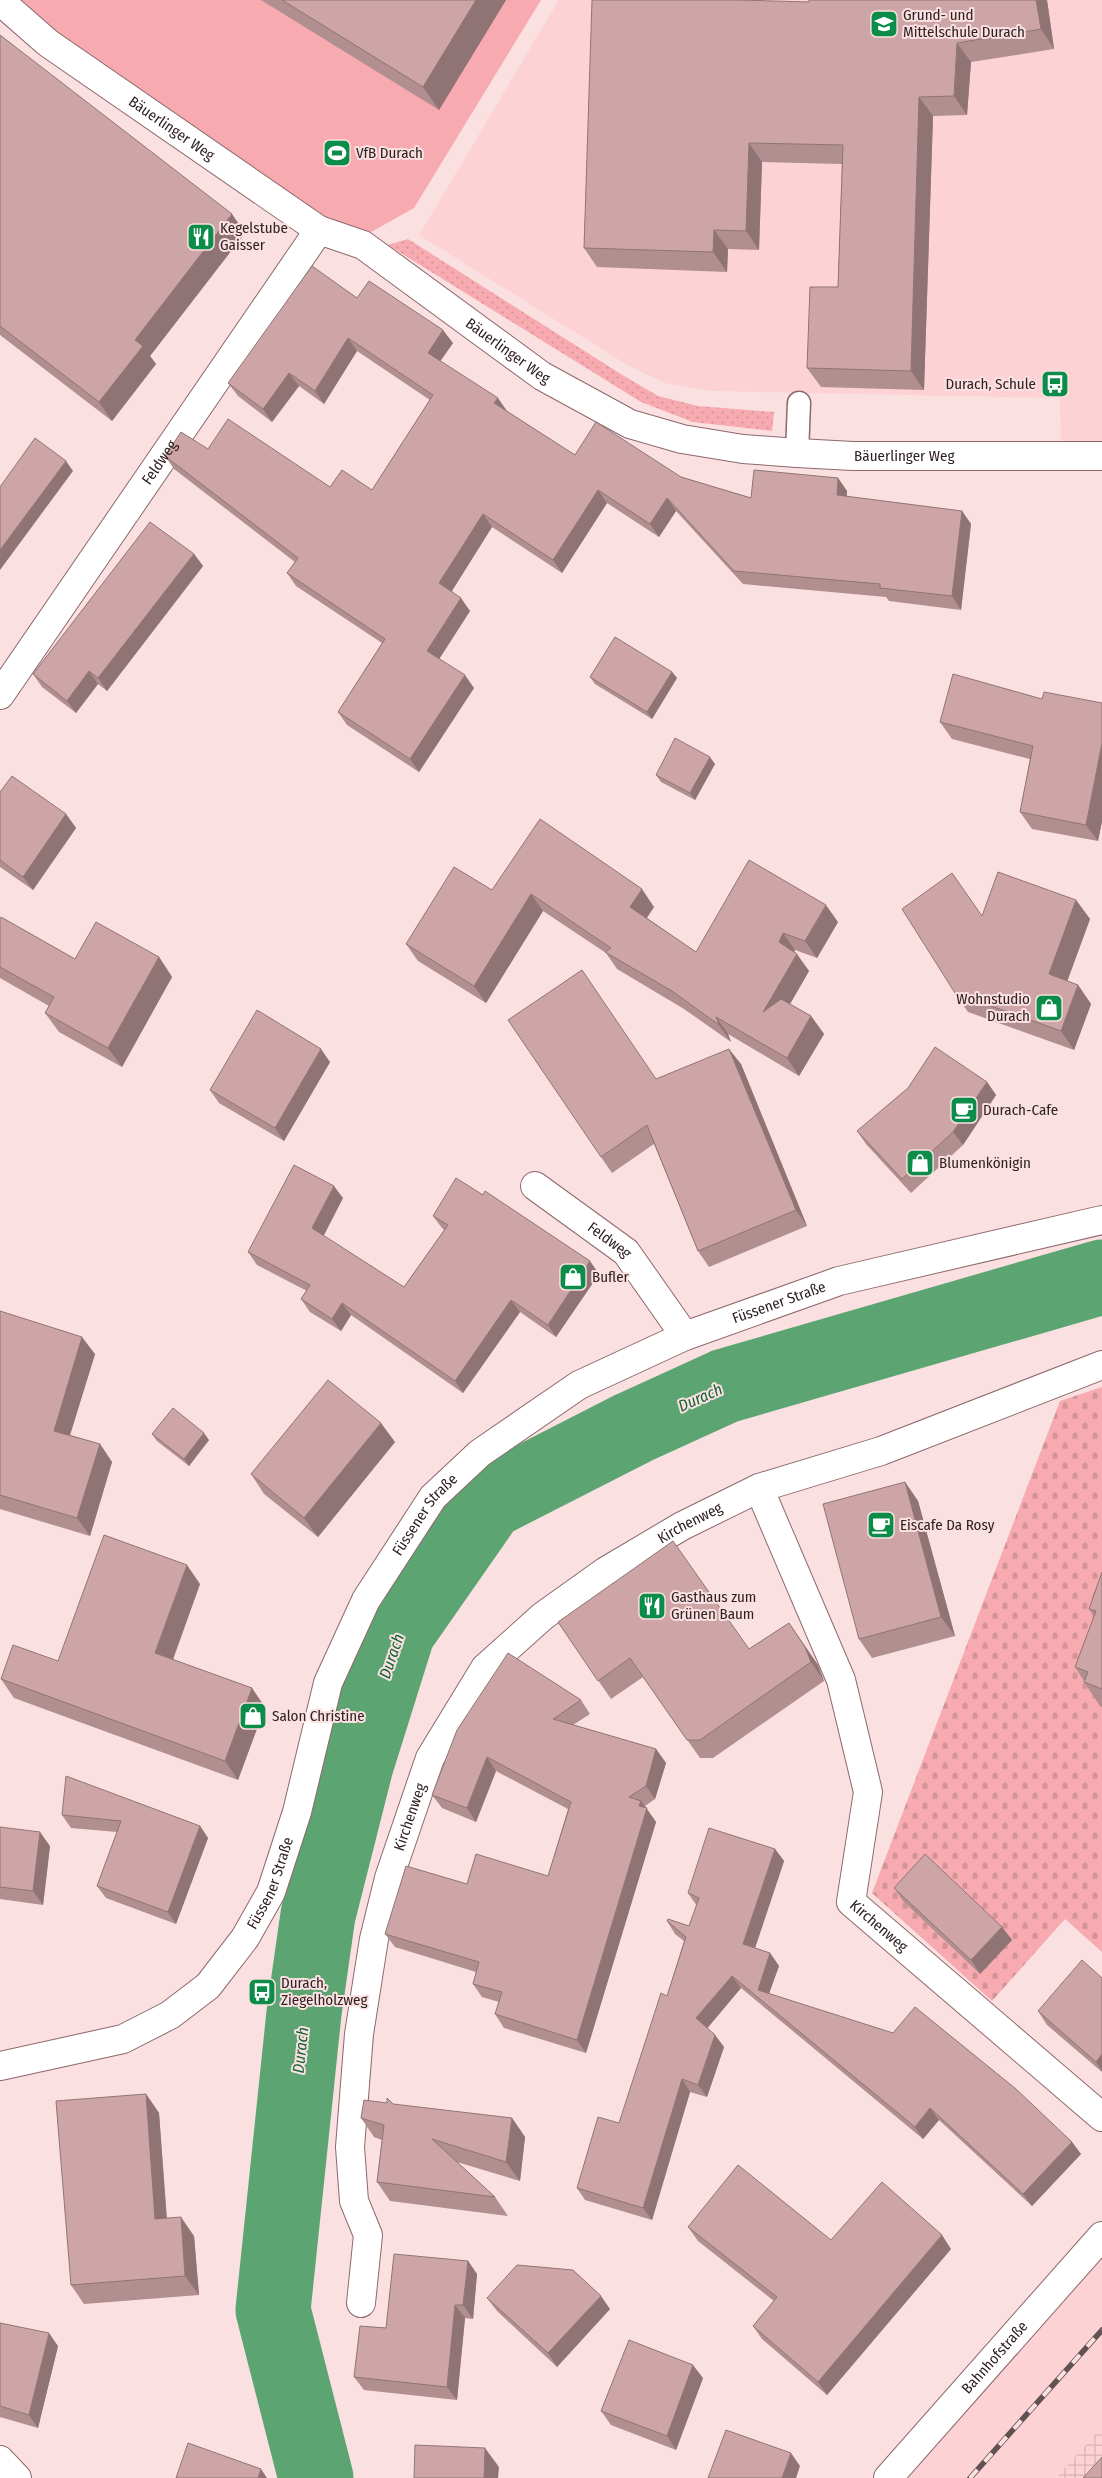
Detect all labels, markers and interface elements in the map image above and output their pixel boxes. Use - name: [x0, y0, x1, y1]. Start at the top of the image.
- place label: Grund- und Mittelschule Durach: [903, 6, 1025, 41]
- school or university icon: Grund- und Mittelschule Durach: [869, 9, 899, 39]
- street label: Bäuerlinger Weg: [125, 92, 218, 164]
- sports icon: VfB Durach: [322, 138, 352, 168]
- place label: VfB Durach: [356, 144, 423, 162]
- place label: Kegelstube Gaisser: [220, 219, 288, 254]
- restaurant icon: Kegelstube Gaisser: [186, 222, 216, 252]
- street label: Bäuerlinger Weg: [462, 314, 553, 388]
- bus stop icon: Durach, Schule: [1040, 369, 1070, 399]
- place label: Durach, Schule: [945, 375, 1036, 393]
- street label: Feldweg: [138, 437, 181, 488]
- street label: Bäuerlinger Weg: [854, 447, 954, 465]
- place label: Wohnstudio Durach: [956, 990, 1030, 1025]
- shop icon: Wohnstudio Durach: [1034, 993, 1064, 1023]
- cafe icon: Durach-Cafe: [949, 1095, 979, 1125]
- place label: Durach-Cafe: [983, 1101, 1058, 1119]
- shop icon: Blumenkönigin: [905, 1148, 935, 1178]
- place label: Blumenkönigin: [939, 1154, 1031, 1172]
- street label: Feldweg: [584, 1218, 636, 1261]
- shop icon: Bufler: [558, 1262, 588, 1292]
- place label: Bufler: [592, 1268, 630, 1286]
- street label: Füssener Straße: [730, 1277, 828, 1327]
- water label: Durach: [675, 1379, 725, 1416]
- street label: Füssener Straße: [388, 1470, 461, 1559]
- street label: Kirchenweg: [654, 1499, 725, 1547]
- cafe icon: Eiscafe Da Rosy: [866, 1510, 896, 1540]
- place label: Eiscafe Da Rosy: [900, 1516, 995, 1534]
- place label: Gasthaus zum Grünen Baum: [671, 1588, 756, 1623]
- restaurant icon: Gasthaus zum Grünen Baum: [637, 1591, 667, 1621]
- water label: Durach: [375, 1631, 408, 1681]
- shop icon: Salon Christine: [238, 1701, 268, 1731]
- place label: Salon Christine: [272, 1707, 365, 1725]
- street label: Kirchenweg: [390, 1781, 430, 1853]
- street label: Füssener Straße: [243, 1835, 297, 1932]
- street label: Kirchenweg: [846, 1896, 912, 1956]
- place label: Durach, Ziegelholzweg: [281, 1974, 368, 2009]
- bus stop icon: Durach, Ziegelholzweg: [247, 1977, 277, 2007]
- water label: Durach: [289, 2026, 312, 2074]
- street label: Bahnhofstraße: [958, 2317, 1031, 2397]

